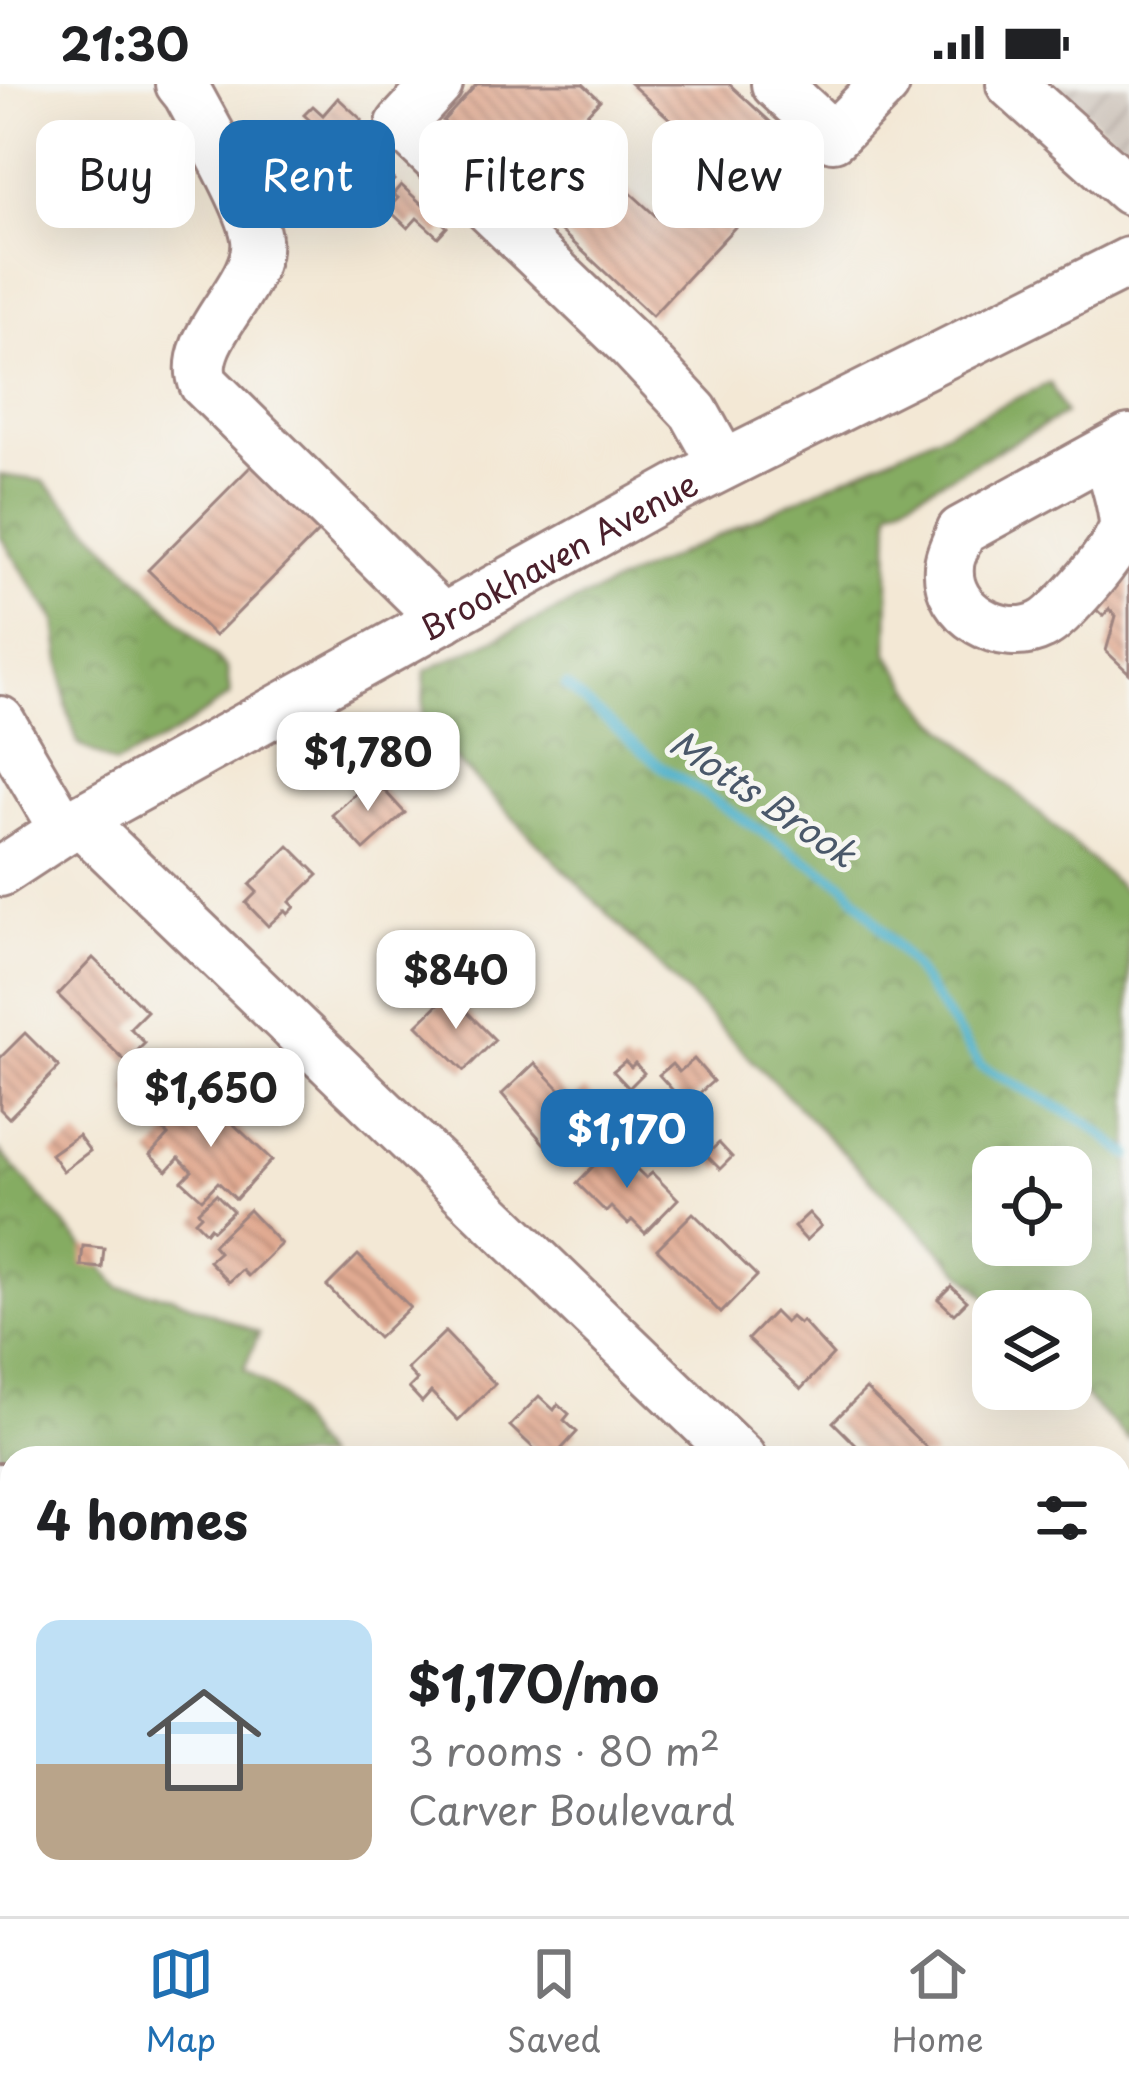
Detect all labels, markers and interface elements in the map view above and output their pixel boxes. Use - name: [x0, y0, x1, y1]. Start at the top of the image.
- text: 21:30: [60, 8, 189, 76]
- chip: Buy: [36, 120, 195, 228]
- chip: Rent: [219, 120, 395, 228]
- chip: Filters: [419, 120, 628, 228]
- chip: New: [652, 120, 824, 228]
- street label: Brookhaven Avenue: [409, 457, 706, 652]
- pin: $1,780: [270, 712, 466, 814]
- water label: Motts Brook: [660, 715, 869, 880]
- text: $1,780: [304, 721, 432, 780]
- pin: $840: [385, 930, 527, 1032]
- text: $840: [404, 939, 508, 998]
- pin: $1,650: [113, 1048, 309, 1150]
- text: $1,650: [144, 1057, 278, 1116]
- pin: $1,170: [529, 1089, 725, 1191]
- text: $1,170: [568, 1098, 686, 1157]
- map controls: [972, 1146, 1092, 1410]
- button: locate: [972, 1146, 1092, 1266]
- button: layers: [972, 1290, 1092, 1410]
- text: 4 homes: [36, 1480, 248, 1557]
- icon: filters: [1029, 1485, 1095, 1551]
- text: $1,170/mo: [408, 1643, 659, 1720]
- icon: home: [132, 1668, 276, 1812]
- text: 3 rooms · 80 m²: [408, 1720, 720, 1779]
- text: Carver Boulevard: [408, 1779, 735, 1838]
- tab: Map: [146, 1941, 216, 2063]
- tab: Saved: [507, 1941, 601, 2063]
- tab: Home: [892, 1941, 983, 2063]

